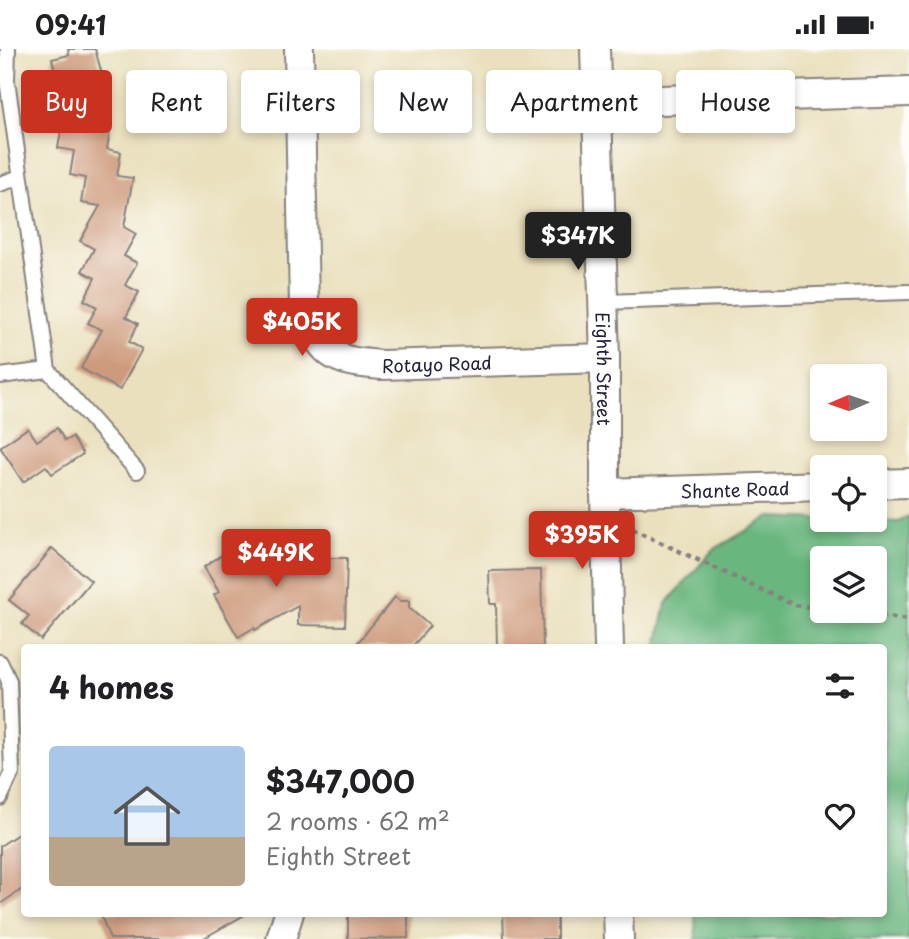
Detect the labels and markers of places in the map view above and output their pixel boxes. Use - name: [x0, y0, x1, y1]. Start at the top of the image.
- pin: $347K: [529, 213, 627, 272]
- pin: $405K: [253, 299, 351, 358]
- pin: $395K: [533, 511, 631, 571]
- pin: $449K: [227, 529, 325, 589]

